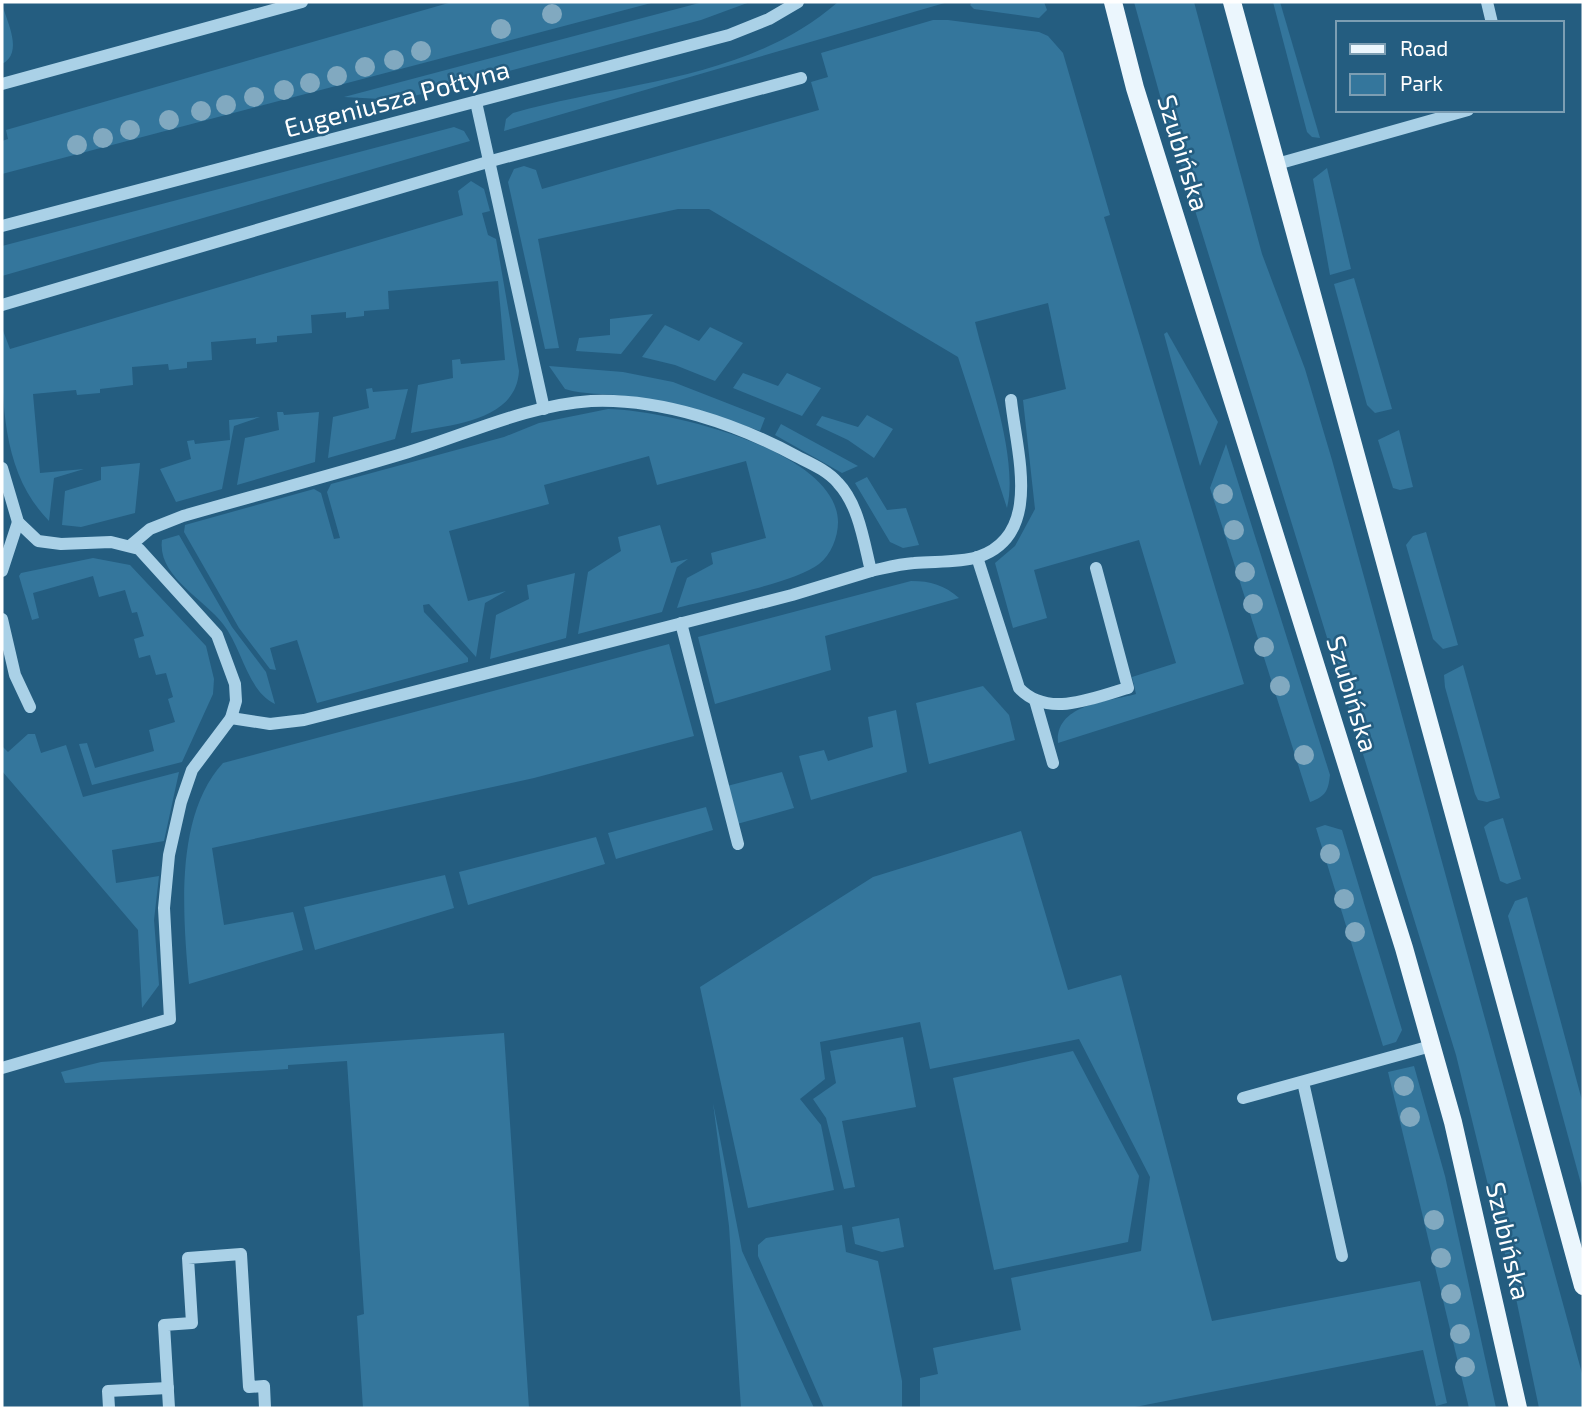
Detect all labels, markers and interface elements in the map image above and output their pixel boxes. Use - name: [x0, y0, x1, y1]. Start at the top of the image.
- legend: [1336, 21, 1564, 112]
- text: Road: [1400, 35, 1448, 60]
- street label: Eugeniusza Połtyna: [281, 53, 513, 143]
- text: Park: [1400, 70, 1443, 95]
- street label: Szubińska: [1152, 91, 1217, 214]
- street label: Szubińska: [1321, 632, 1386, 755]
- street label: Szubińska: [1481, 1179, 1538, 1302]

